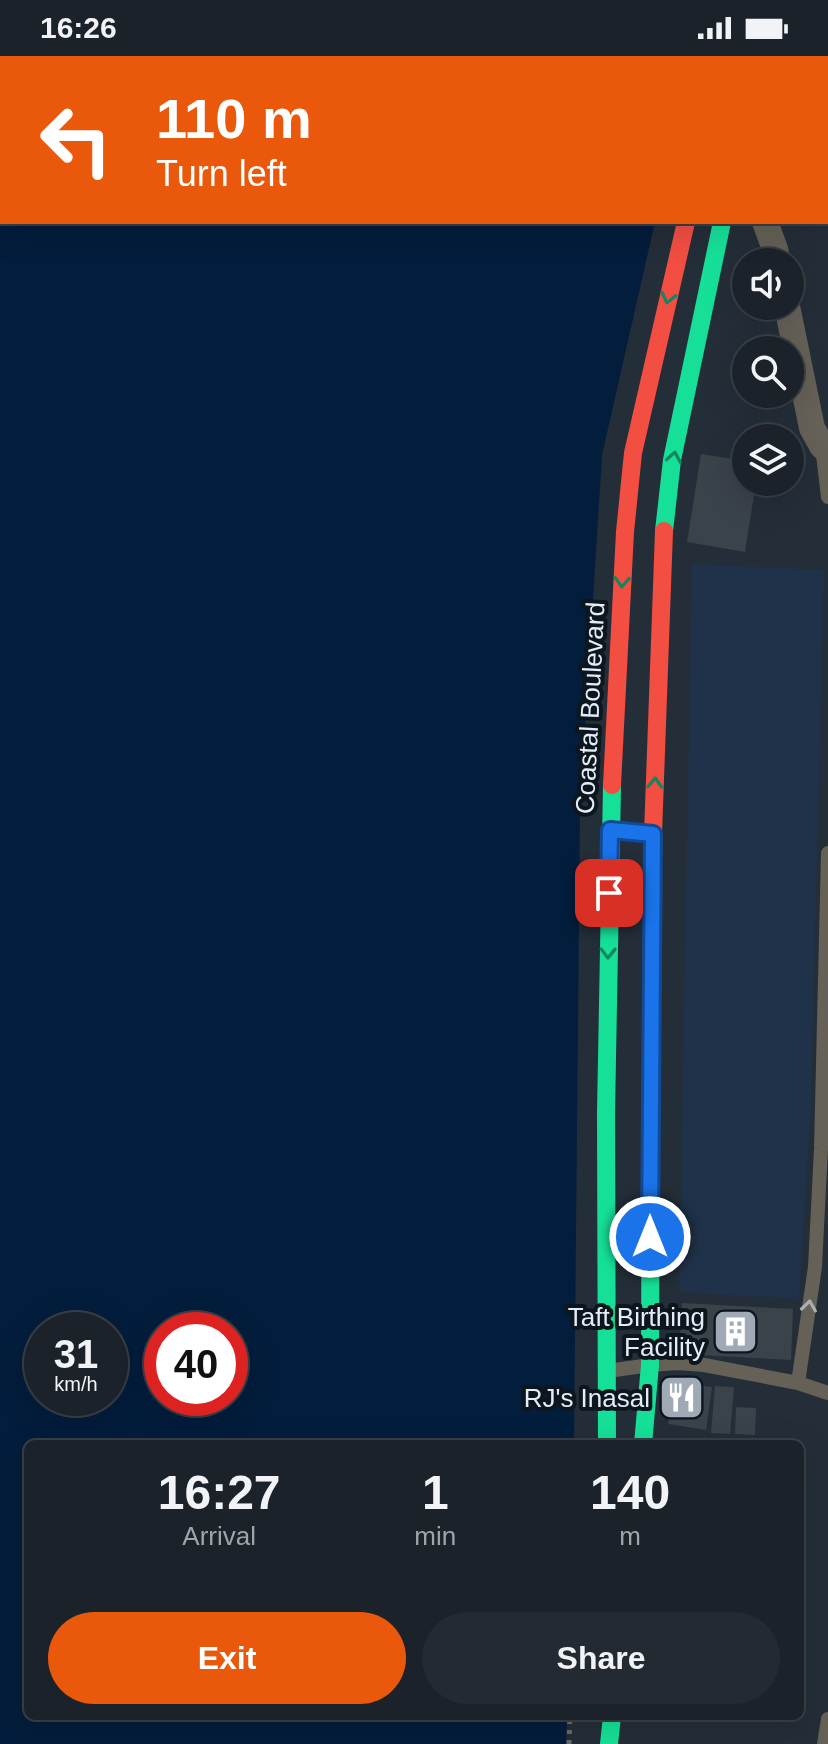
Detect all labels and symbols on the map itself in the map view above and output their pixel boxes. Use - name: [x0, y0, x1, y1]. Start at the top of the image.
- one-way arrow: [660, 291, 677, 304]
- one-way arrow: [664, 450, 681, 464]
- one-way arrow: [614, 576, 631, 589]
- street label: Coastal Boulevard: [569, 601, 611, 815]
- one-way arrow: [646, 776, 663, 789]
- pin: [575, 859, 643, 927]
- one-way arrow: [599, 947, 617, 960]
- position arrow: [608, 1195, 692, 1279]
- one-way arrow: [800, 1299, 817, 1313]
- place label: Taft Birthing Facility: [568, 1302, 705, 1362]
- building icon: Taft Birthing Facility: [712, 1308, 760, 1356]
- speed limit sign: 40: [144, 1312, 248, 1416]
- restaurant icon: RJ's Inasal: [657, 1374, 705, 1422]
- place label: RJ's Inasal: [524, 1383, 650, 1413]

